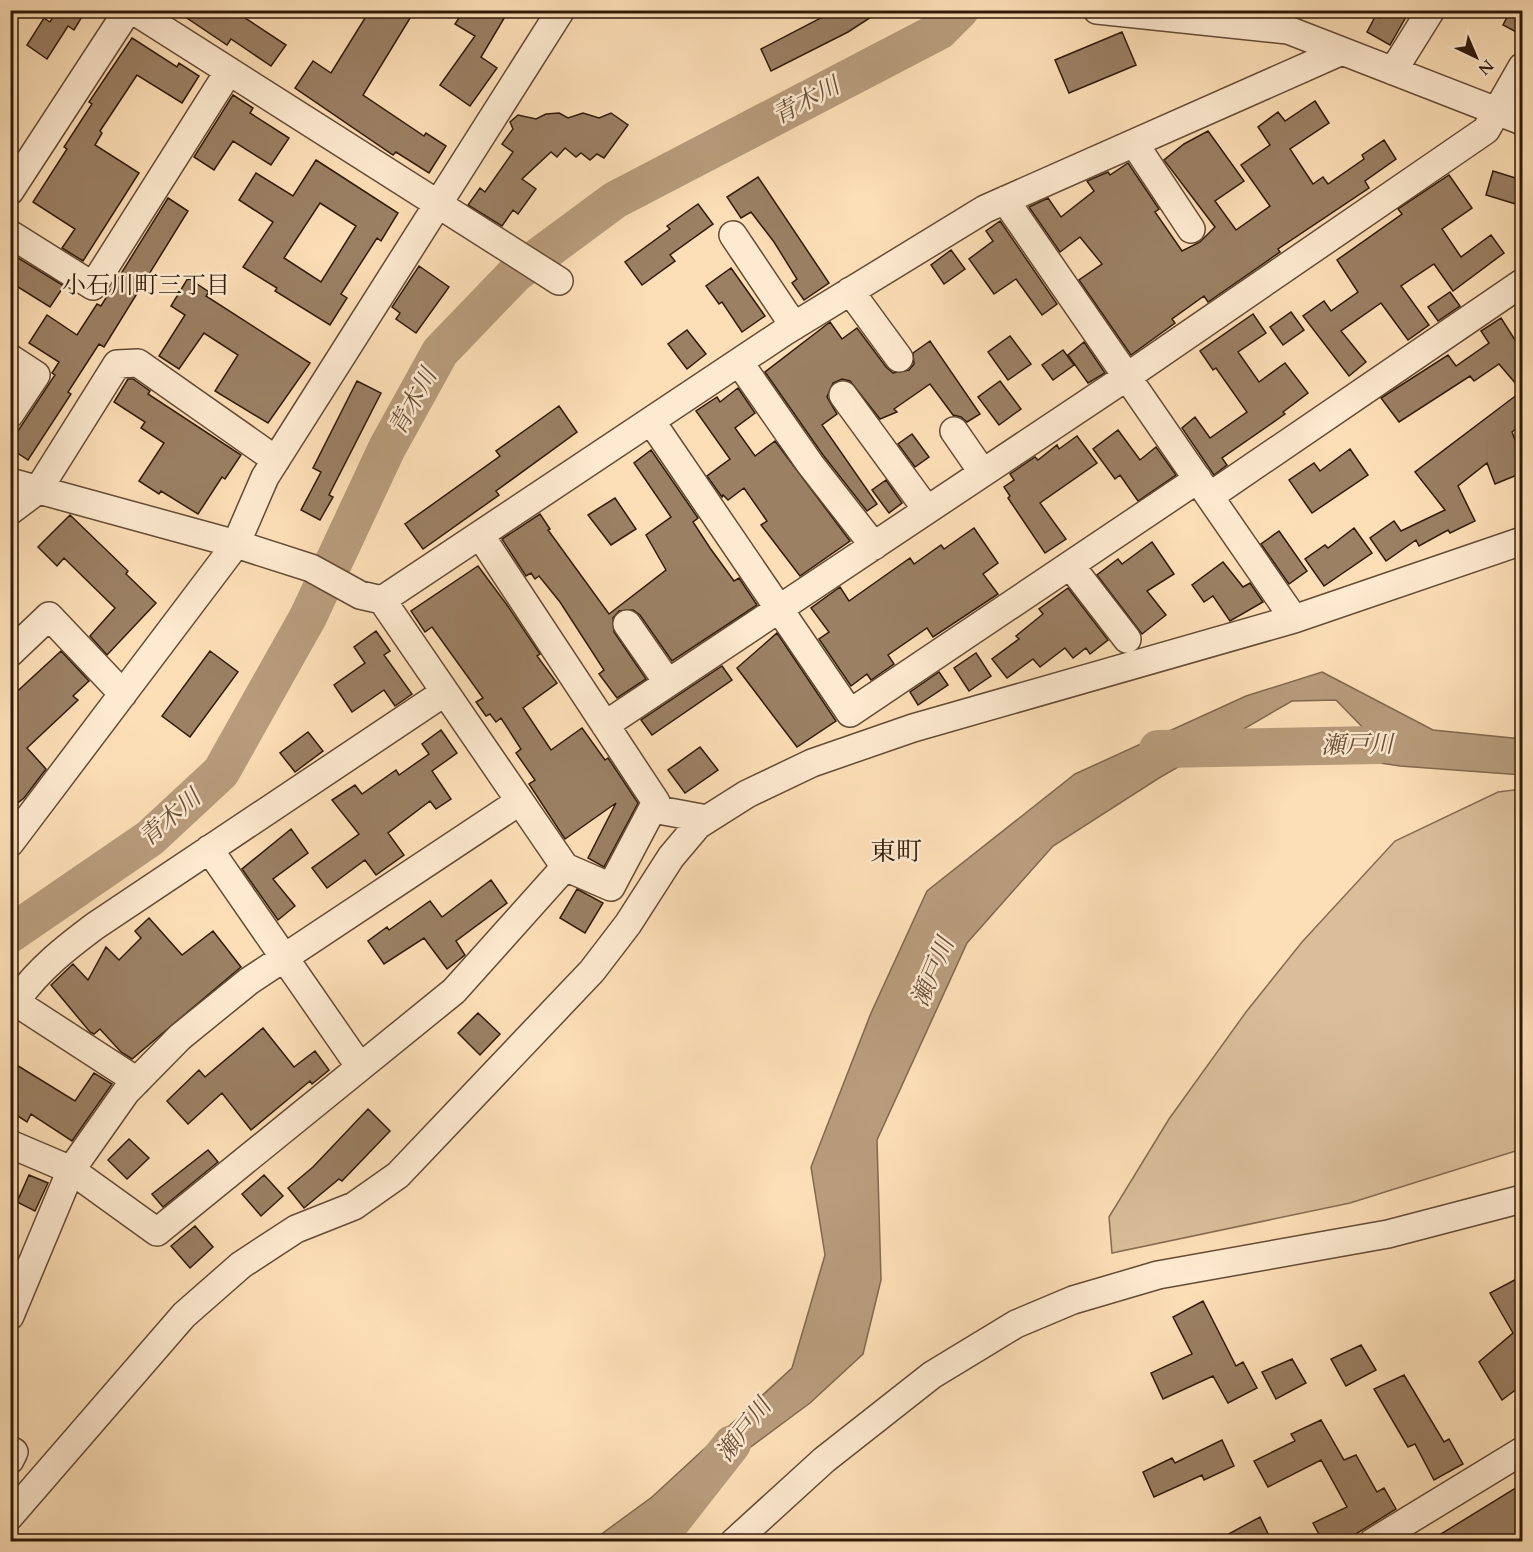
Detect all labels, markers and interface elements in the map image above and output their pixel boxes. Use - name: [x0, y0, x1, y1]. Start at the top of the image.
- north arrow: [1446, 27, 1506, 87]
- text: N: [1473, 54, 1498, 80]
- water label: 青木川: [766, 68, 848, 132]
- district label: 小石川町三丁目: [62, 269, 230, 302]
- water label: 青木川: [381, 360, 446, 441]
- water label: 瀬戸川: [1321, 728, 1396, 762]
- water label: 青木川: [132, 780, 210, 854]
- district label: 東町: [870, 834, 922, 869]
- water label: 瀬戸川: [904, 930, 963, 1012]
- water label: 瀬戸川: [709, 1389, 781, 1469]

